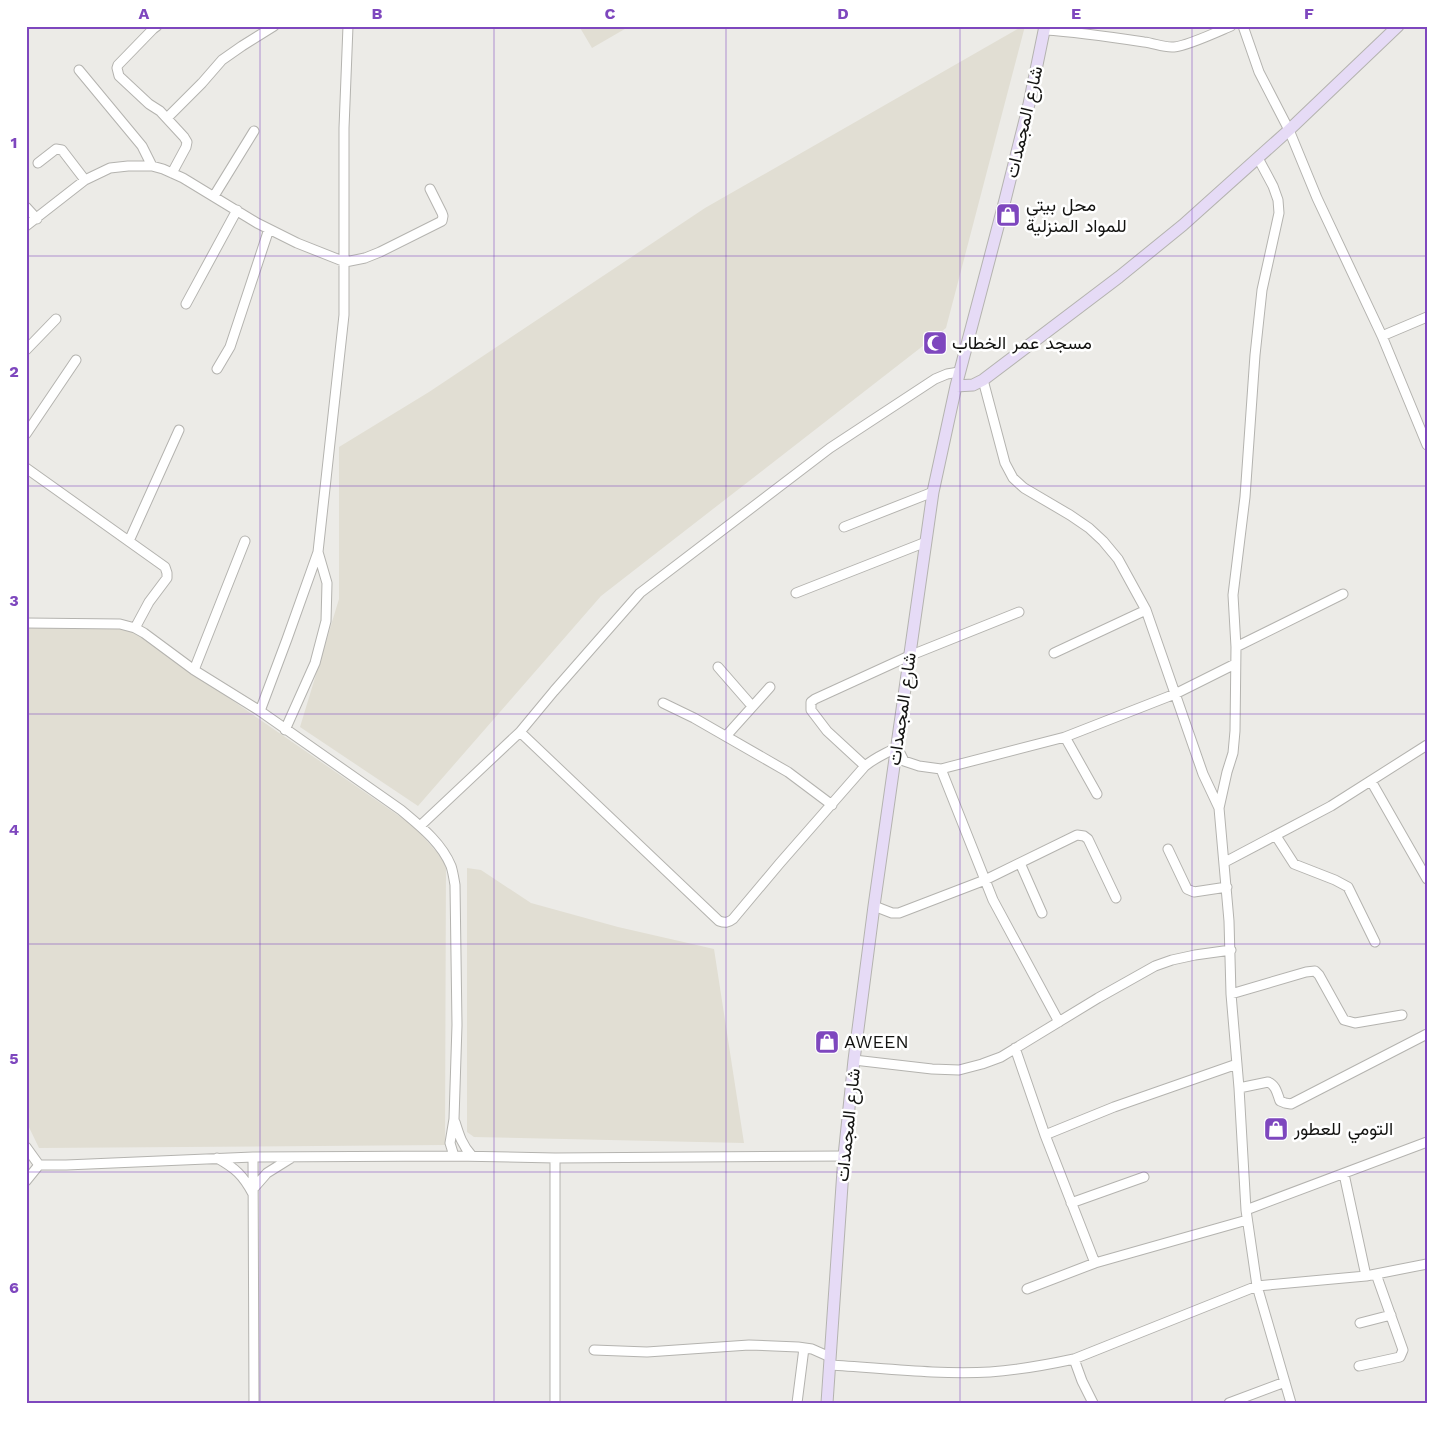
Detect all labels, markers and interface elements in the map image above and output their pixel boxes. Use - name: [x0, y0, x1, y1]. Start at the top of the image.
- text: A: [139, 4, 150, 23]
- text: B: [372, 4, 383, 23]
- text: C: [605, 4, 616, 23]
- text: D: [837, 4, 849, 23]
- text: E: [1071, 4, 1081, 23]
- text: F: [1304, 4, 1314, 23]
- street label: شارع المجمدات: [1000, 64, 1049, 180]
- text: 1: [11, 133, 17, 152]
- place label: محل بيتي للمواد المنزلية: [1026, 194, 1127, 237]
- shop icon: محل بيتي للمواد المنزلية: [995, 202, 1021, 228]
- mosque icon: مسجد عمر الخطاب: [922, 330, 948, 356]
- place label: مسجد عمر الخطاب: [952, 332, 1092, 354]
- text: 2: [9, 362, 19, 381]
- text: 3: [9, 591, 19, 610]
- street label: شارع المجمدات: [883, 651, 922, 767]
- text: 4: [9, 820, 19, 839]
- shop icon: AWEEN: [814, 1029, 840, 1055]
- place label: AWEEN: [844, 1031, 909, 1052]
- text: 5: [9, 1049, 19, 1068]
- street label: شارع المجمدات: [831, 1067, 866, 1183]
- shop icon: التومي للعطور: [1263, 1116, 1289, 1142]
- place label: التومي للعطور: [1293, 1118, 1393, 1144]
- text: 6: [9, 1278, 19, 1297]

